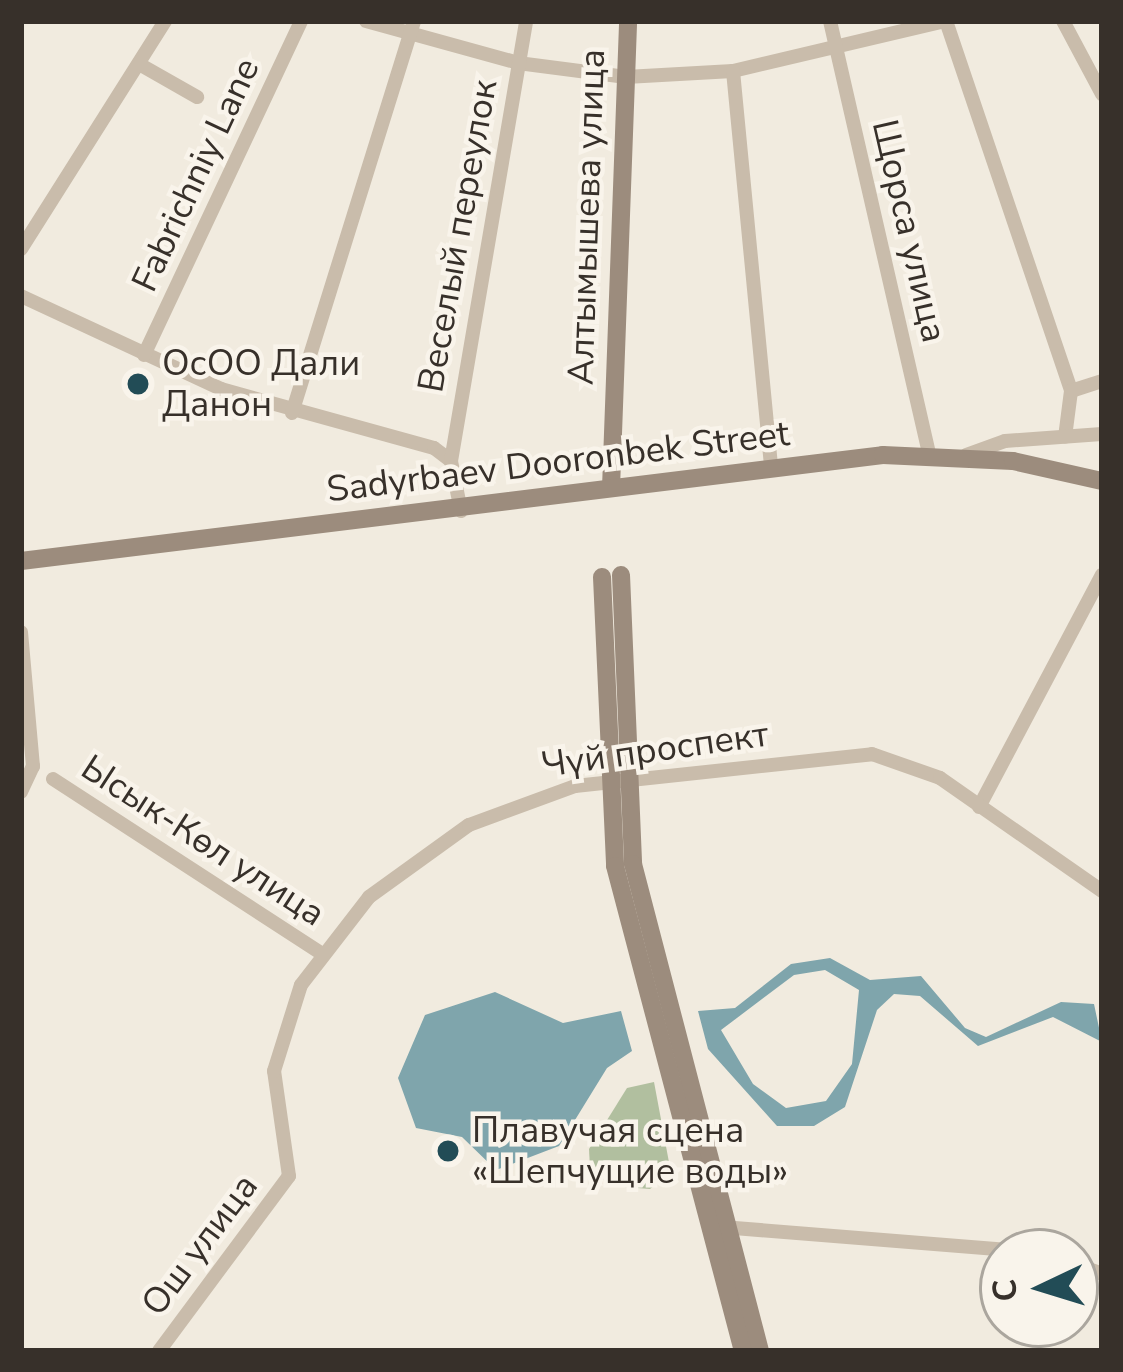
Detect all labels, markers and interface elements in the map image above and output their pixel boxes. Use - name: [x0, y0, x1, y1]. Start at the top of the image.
- street label: Алтымышева улица: [560, 48, 614, 386]
- street label: Fabrichniy Lane: [123, 52, 269, 298]
- street label: Веселый переулок: [409, 76, 507, 396]
- street label: Щорса улица: [862, 116, 956, 346]
- place label: ОсОО Дали Данон: [162, 341, 360, 426]
- marker: ОсОО Дали Данон: [125, 371, 151, 397]
- street label: Sadyrbaev Dooronbek Street: [324, 412, 792, 512]
- street label: Чүй проспект: [539, 713, 771, 787]
- street label: Ысык-Көл улица: [73, 746, 333, 936]
- place label: Плавучая сцена «Шепчущие воды»: [472, 1108, 788, 1193]
- marker: Плавучая сцена «Шепчущие воды»: [435, 1138, 461, 1164]
- street label: Ош улица: [133, 1166, 267, 1324]
- north arrow: [979, 1228, 1099, 1348]
- text: С: [982, 1278, 1029, 1303]

